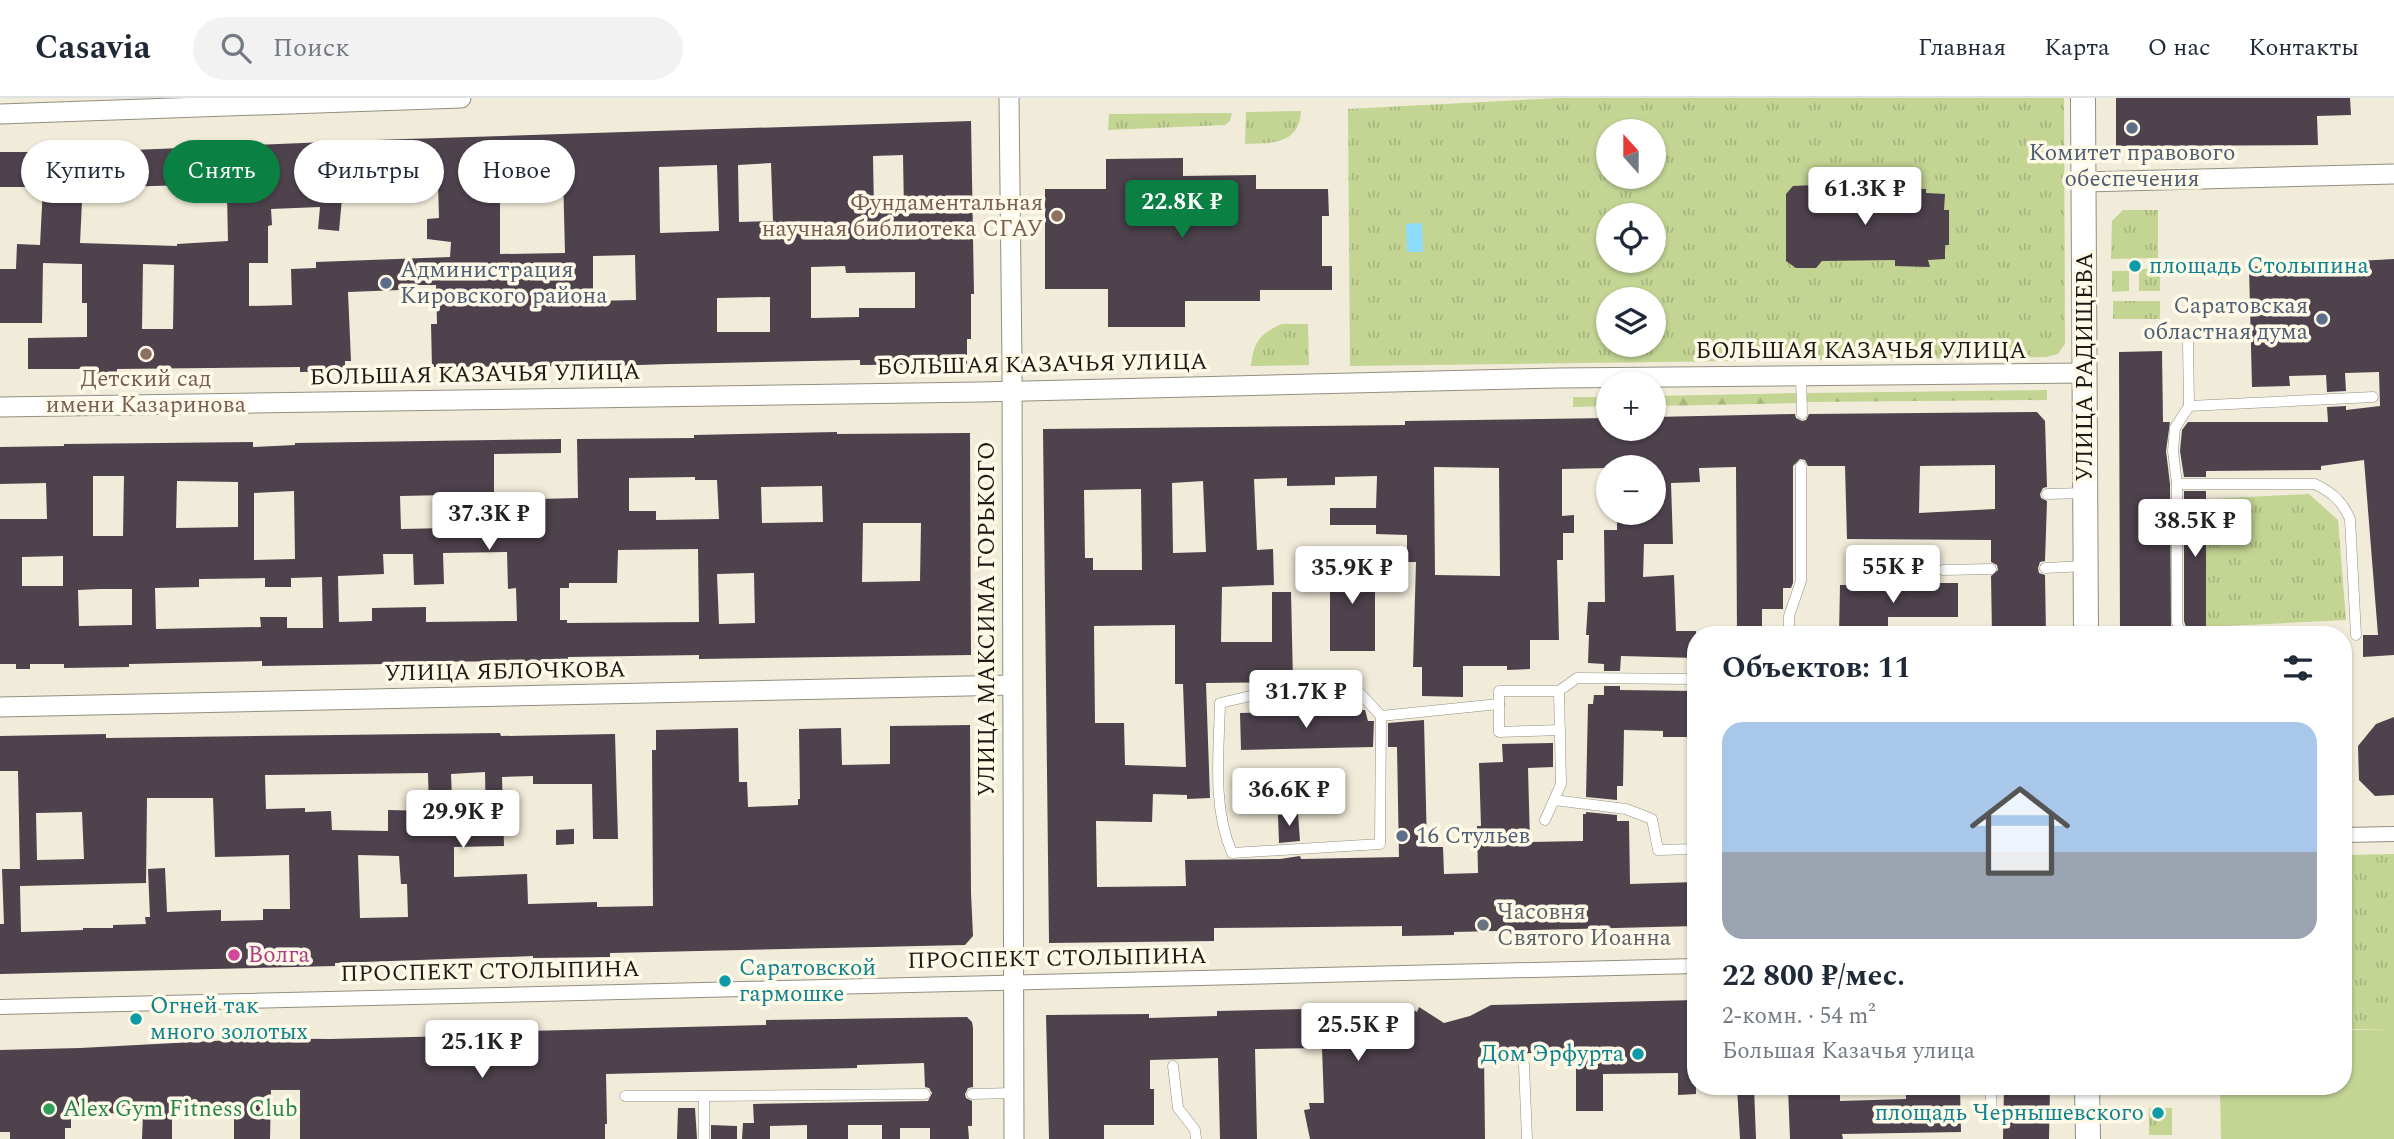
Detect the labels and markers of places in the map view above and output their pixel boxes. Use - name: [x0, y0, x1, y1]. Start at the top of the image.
- marker: Комитет правового обеспечения: [2124, 120, 2140, 136]
- place label: Комитет правового обеспечения: [2029, 136, 2235, 197]
- pin: 61.3K ₽: [1800, 167, 1930, 227]
- pin: 22.8K ₽: [1117, 180, 1247, 240]
- place label: Фундаментальная научная библиотека СГАУ: [762, 186, 1043, 247]
- marker: Фундаментальная научная библиотека СГАУ: [1049, 208, 1065, 224]
- place label: площадь Столыпина: [2149, 249, 2369, 284]
- place label: Администрация Кировского района: [400, 253, 607, 314]
- marker: площадь Столыпина: [2127, 258, 2143, 274]
- marker: Администрация Кировского района: [378, 275, 394, 291]
- place label: Саратовская областная дума: [2143, 289, 2308, 350]
- marker: Саратовская областная дума: [2314, 311, 2330, 327]
- marker: Детский сад имени Казаринова: [138, 346, 154, 362]
- place label: Детский сад имени Казаринова: [46, 362, 246, 423]
- pin: 37.3K ₽: [424, 492, 554, 552]
- pin: 38.5K ₽: [2130, 500, 2260, 559]
- pin: 35.9K ₽: [1287, 546, 1417, 606]
- pin: 55K ₽: [1844, 546, 1942, 605]
- pin: 31.7K ₽: [1241, 670, 1371, 730]
- pin: 36.6K ₽: [1224, 768, 1354, 828]
- pin: 29.9K ₽: [398, 790, 528, 850]
- place label: 16 Стульев: [1416, 819, 1530, 854]
- marker: 16 Стульев: [1394, 828, 1410, 844]
- place label: Часовня Святого Иоанна: [1497, 895, 1671, 956]
- marker: Часовня Святого Иоанна: [1475, 917, 1491, 933]
- place label: Волга: [248, 938, 310, 973]
- marker: Волга: [226, 947, 242, 963]
- place label: Саратовской гармошке: [739, 951, 876, 1012]
- marker: Саратовской гармошке: [717, 973, 733, 989]
- place label: Огней так много золотых: [150, 989, 308, 1050]
- pin: 25.5K ₽: [1293, 1004, 1423, 1063]
- marker: Огней так много золотых: [128, 1011, 144, 1027]
- pin: 25.1K ₽: [417, 1020, 547, 1080]
- place label: Дом Эрфурта: [1481, 1037, 1624, 1072]
- marker: Дом Эрфурта: [1630, 1046, 1646, 1062]
- place label: Alex Gym Fitness Club: [63, 1092, 298, 1127]
- place label: площадь Чернышевского: [1875, 1096, 2144, 1131]
- marker: Alex Gym Fitness Club: [41, 1101, 57, 1117]
- marker: площадь Чернышевского: [2150, 1105, 2166, 1121]

